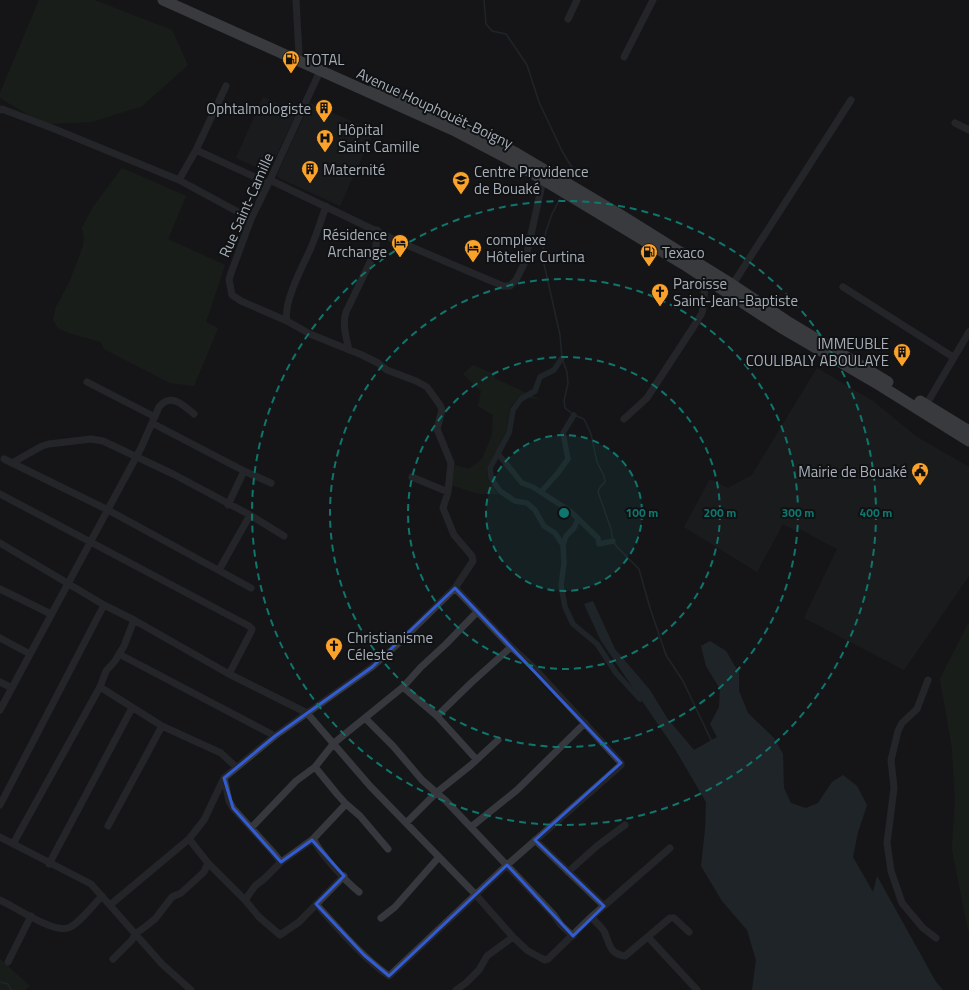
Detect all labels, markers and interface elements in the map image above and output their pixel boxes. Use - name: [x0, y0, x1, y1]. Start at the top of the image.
- place label: TOTAL: [304, 48, 345, 71]
- fuel station icon: TOTAL: [281, 49, 301, 74]
- street label: Avenue Houphouët-Boigny: [353, 62, 517, 154]
- place label: Ophtalmologiste: [206, 97, 311, 120]
- building icon: Ophtalmologiste: [314, 98, 334, 123]
- place label: Hôpital Saint Camille: [338, 118, 420, 158]
- hospital icon: Hôpital Saint Camille: [315, 128, 335, 153]
- street label: Rue Saint-Camille: [213, 149, 279, 261]
- place label: Maternité: [323, 158, 385, 181]
- building icon: Maternité: [300, 159, 320, 184]
- place label: Centre Providence de Bouaké: [474, 160, 589, 200]
- school or university icon: Centre Providence de Bouaké: [451, 170, 471, 195]
- place label: Résidence Archange: [322, 223, 387, 263]
- place label: complexe Hôtelier Curtina: [486, 228, 585, 268]
- hotel icon: Résidence Archange: [390, 233, 410, 258]
- hotel icon: complexe Hôtelier Curtina: [463, 238, 483, 263]
- place label: Texaco: [662, 241, 705, 264]
- fuel station icon: Texaco: [639, 242, 659, 267]
- place label: Paroisse Saint-Jean-Baptiste: [673, 272, 798, 312]
- church icon: Paroisse Saint-Jean-Baptiste: [650, 282, 670, 307]
- place label: IMMEUBLE COULIBALY ABOULAYE: [746, 332, 889, 372]
- building icon: IMMEUBLE COULIBALY ABOULAYE: [892, 342, 912, 367]
- place label: Mairie de Bouaké: [798, 460, 907, 483]
- public building icon: Mairie de Bouaké: [910, 461, 930, 486]
- text: 100 m: [626, 503, 658, 522]
- text: 200 m: [704, 503, 736, 522]
- text: 300 m: [782, 503, 814, 522]
- text: 400 m: [860, 503, 892, 522]
- centre of rings: [557, 506, 571, 520]
- place label: Christianisme Céleste: [347, 626, 433, 666]
- church icon: Christianisme Céleste: [324, 636, 344, 661]

